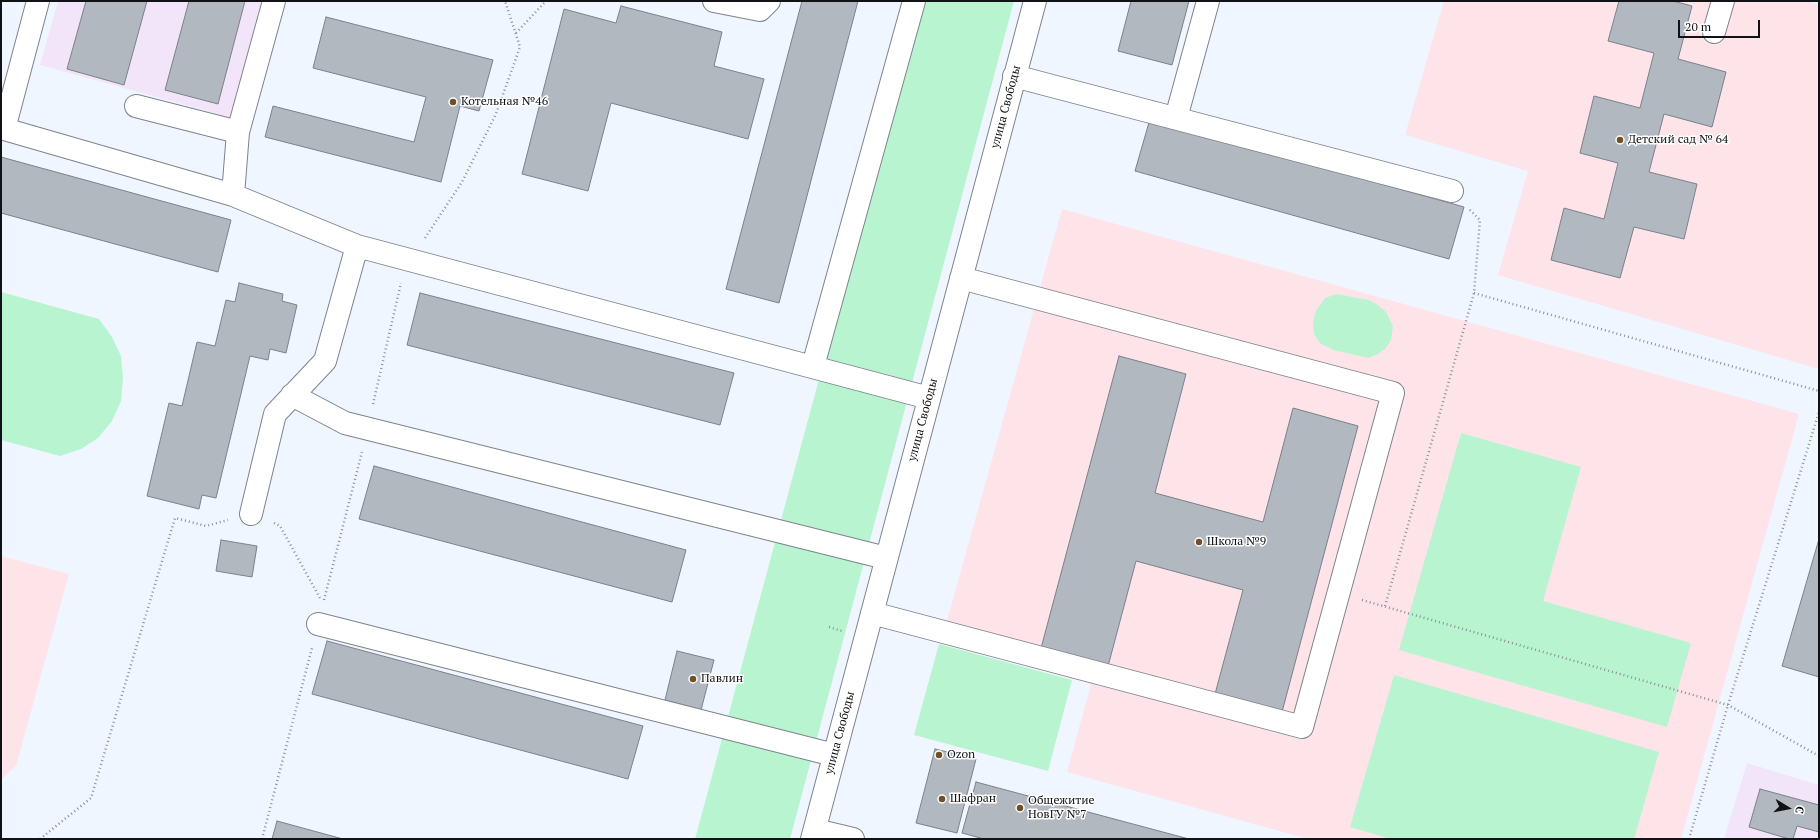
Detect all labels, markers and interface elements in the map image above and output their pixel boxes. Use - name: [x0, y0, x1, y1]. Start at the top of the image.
- scale bar: [1680, 12, 1762, 38]
- text: 20 m: [1685, 19, 1711, 34]
- street label: улица Свободы: [988, 64, 1024, 150]
- place label: Котельная №46: [461, 95, 548, 109]
- marker: Котельная №46: [448, 97, 458, 107]
- place label: Детский сад № 64: [1628, 133, 1728, 147]
- marker: Детский сад № 64: [1615, 135, 1625, 145]
- street label: улица Свободы: [905, 377, 941, 463]
- place label: Школа №9: [1207, 535, 1266, 549]
- marker: Школа №9: [1194, 537, 1204, 547]
- place label: Павлин: [701, 672, 743, 686]
- marker: Павлин: [688, 674, 698, 684]
- street label: улица Свободы: [822, 690, 858, 776]
- place label: Ozon: [947, 748, 975, 762]
- marker: Ozon: [934, 750, 944, 760]
- north arrow: [1768, 788, 1808, 828]
- place label: Шафран: [950, 792, 996, 806]
- marker: Шафран: [937, 794, 947, 804]
- place label: Общежитие НовГУ №7: [1028, 794, 1095, 822]
- marker: Общежитие НовГУ №7: [1015, 803, 1025, 813]
- text: С: [1792, 805, 1807, 815]

